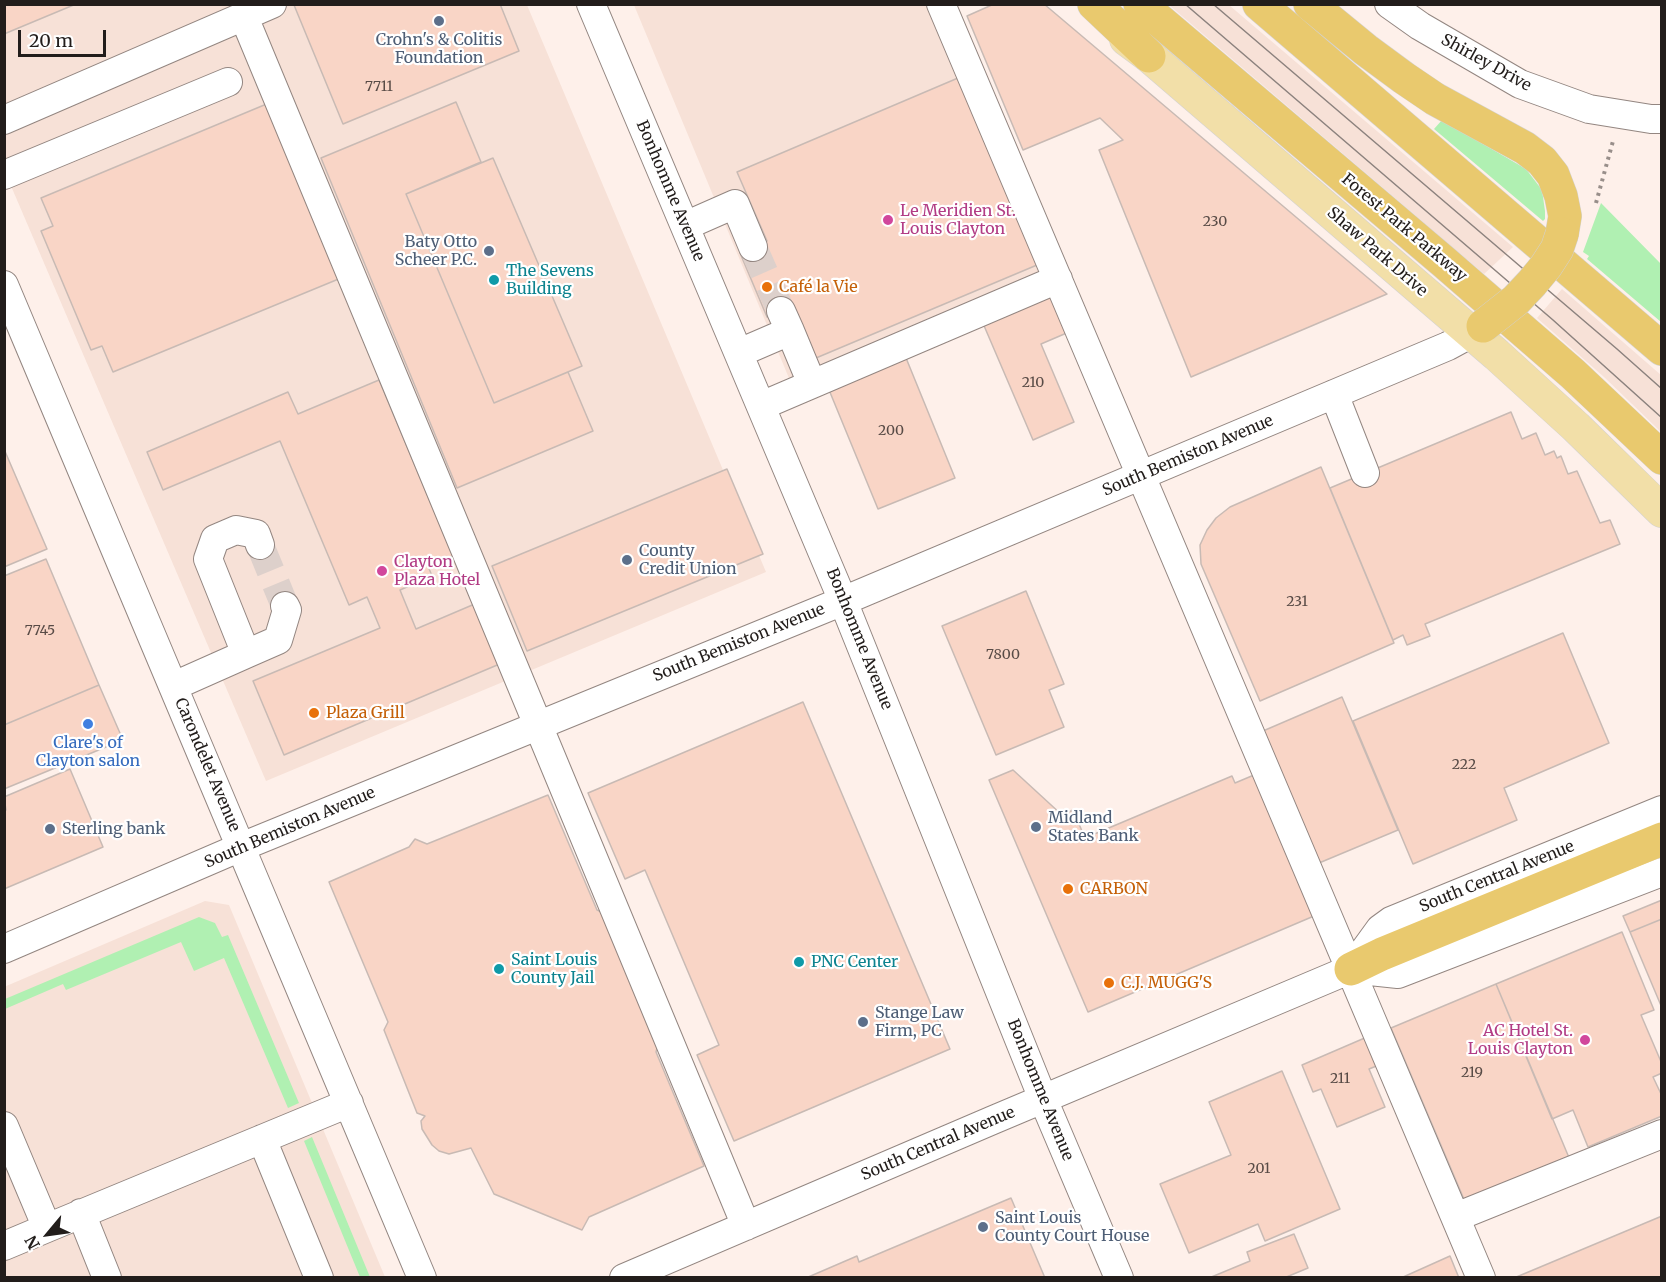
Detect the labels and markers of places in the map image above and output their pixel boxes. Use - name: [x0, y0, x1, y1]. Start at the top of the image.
- marker: Crohn's & Colitis Foundation: [432, 14, 446, 28]
- place label: Crohn's & Colitis Foundation: [376, 30, 502, 68]
- place label: Le Meridien St. Louis Clayton: [900, 201, 1016, 239]
- marker: Le Meridien St. Louis Clayton: [881, 213, 895, 227]
- place label: Baty Otto Scheer P.C.: [395, 232, 477, 270]
- marker: Baty Otto Scheer P.C.: [482, 244, 496, 258]
- place label: The Sevens Building: [506, 261, 594, 299]
- marker: The Sevens Building: [487, 273, 501, 287]
- place label: Café la Vie: [779, 277, 858, 297]
- marker: Café la Vie: [760, 280, 774, 294]
- place label: County Credit Union: [639, 541, 737, 579]
- place label: Clayton Plaza Hotel: [394, 552, 480, 590]
- marker: County Credit Union: [620, 553, 634, 567]
- marker: Clayton Plaza Hotel: [375, 564, 389, 578]
- place label: Plaza Grill: [326, 703, 405, 723]
- marker: Plaza Grill: [307, 706, 321, 720]
- marker: Clare's of Clayton salon: [81, 717, 95, 731]
- place label: Clare's of Clayton salon: [36, 733, 140, 771]
- place label: Midland States Bank: [1048, 808, 1139, 846]
- place label: Sterling bank: [62, 819, 165, 839]
- marker: Midland States Bank: [1029, 820, 1043, 834]
- marker: Sterling bank: [43, 822, 57, 836]
- place label: CARBON: [1080, 879, 1148, 899]
- marker: CARBON: [1061, 882, 1075, 896]
- place label: Saint Louis County Jail: [511, 950, 597, 988]
- place label: PNC Center: [811, 952, 898, 972]
- marker: PNC Center: [792, 955, 806, 969]
- marker: Saint Louis County Jail: [492, 962, 506, 976]
- place label: C.J. MUGG'S: [1121, 973, 1212, 993]
- marker: C.J. MUGG'S: [1102, 976, 1116, 990]
- place label: Stange Law Firm, PC: [875, 1003, 964, 1041]
- marker: Stange Law Firm, PC: [856, 1015, 870, 1029]
- place label: AC Hotel St. Louis Clayton: [1468, 1021, 1573, 1059]
- marker: AC Hotel St. Louis Clayton: [1578, 1033, 1592, 1047]
- place label: Saint Louis County Court House: [995, 1208, 1149, 1246]
- marker: Saint Louis County Court House: [976, 1220, 990, 1234]

